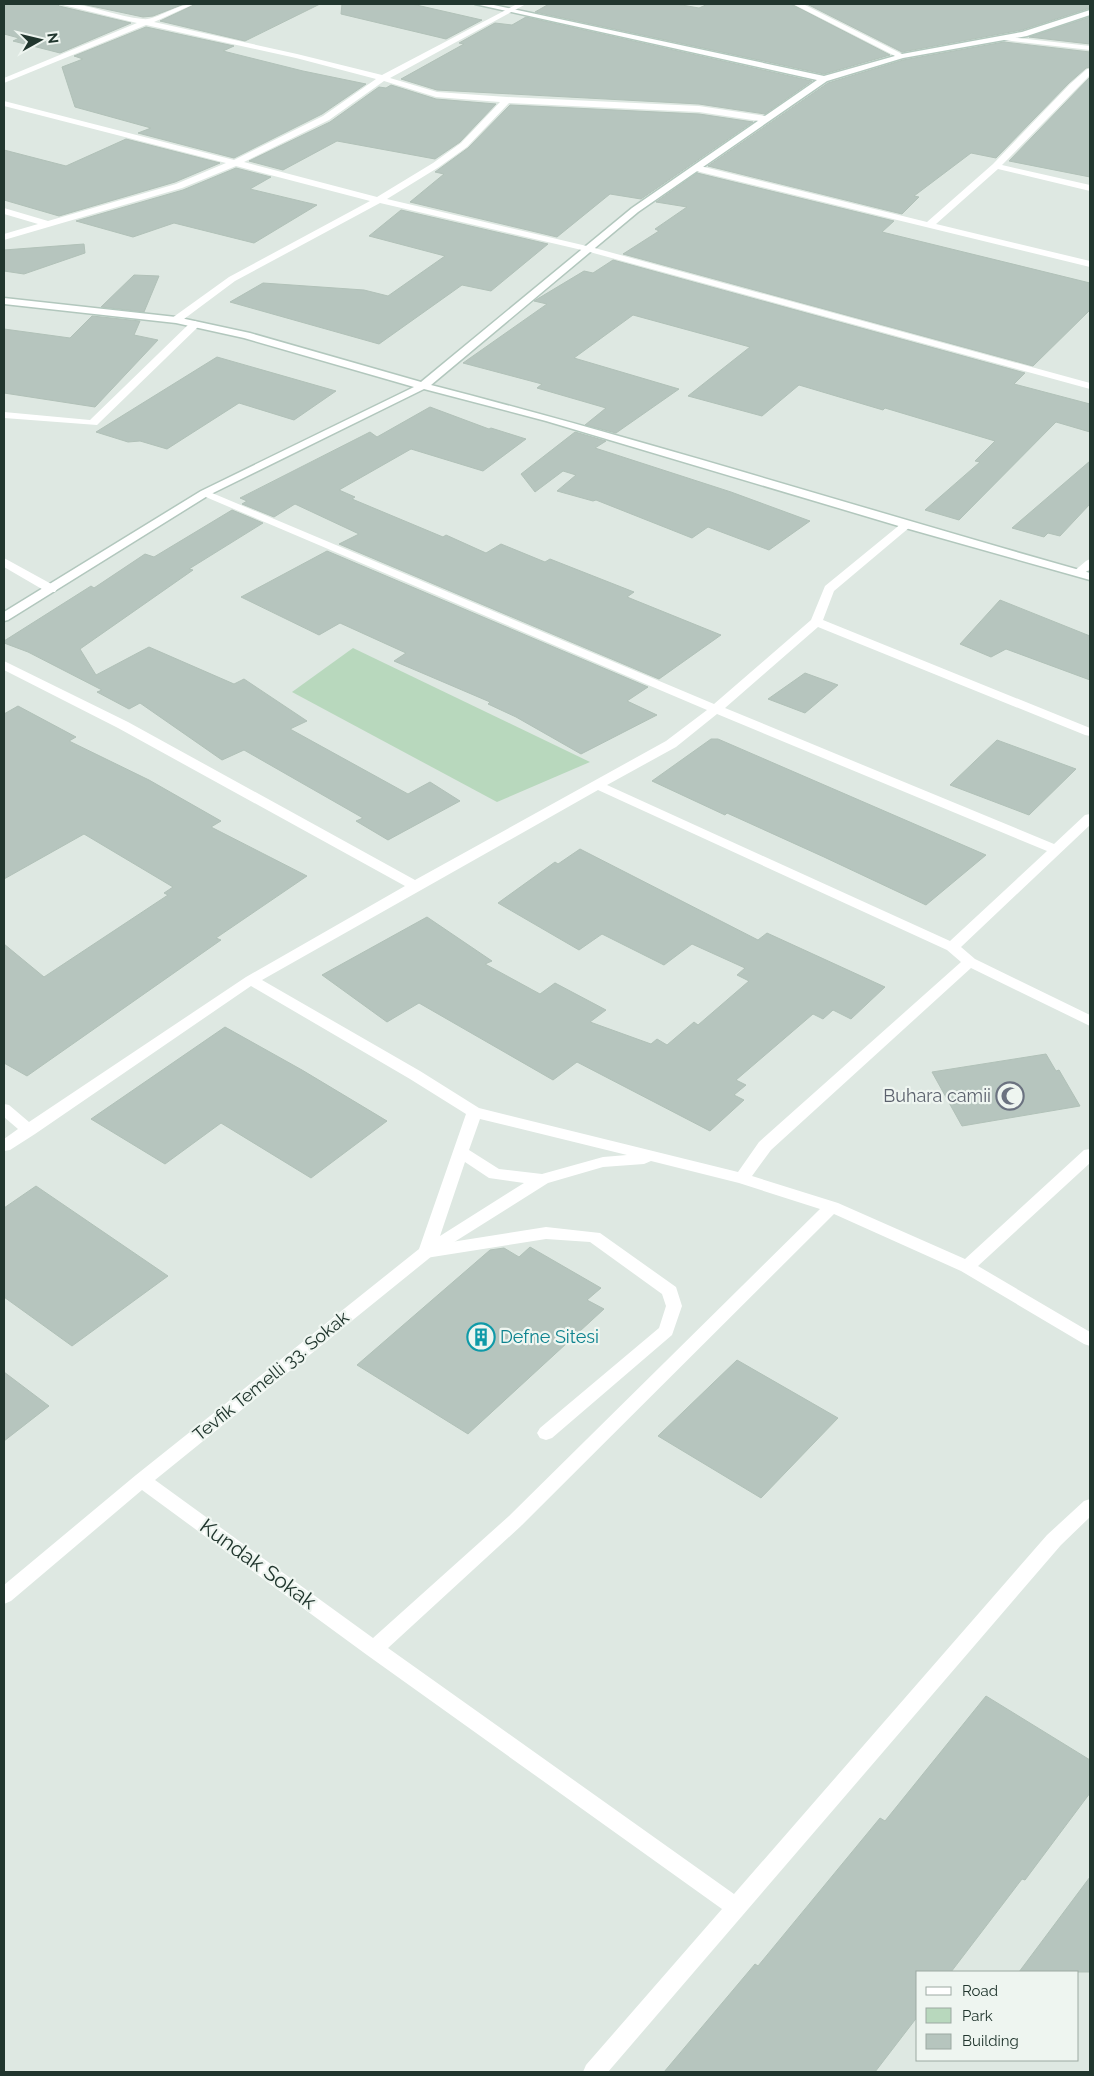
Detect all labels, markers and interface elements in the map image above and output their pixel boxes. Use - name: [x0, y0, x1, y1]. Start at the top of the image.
- north arrow: [15, 15, 65, 65]
- text: N: [44, 32, 62, 45]
- mosque icon: Buhara camii: [995, 1081, 1025, 1111]
- place label: Buhara camii: [883, 1085, 991, 1106]
- street label: Tevfik Temelli 33. Sokak: [189, 1306, 353, 1445]
- building icon: Defne Sitesi: [466, 1322, 496, 1352]
- place label: Defne Sitesi: [500, 1326, 599, 1347]
- street label: Kundak Sokak: [195, 1513, 321, 1614]
- legend: [916, 1971, 1079, 2061]
- text: Road: [962, 1982, 998, 2000]
- text: Park: [962, 2007, 993, 2025]
- text: Building: [962, 2032, 1019, 2050]

